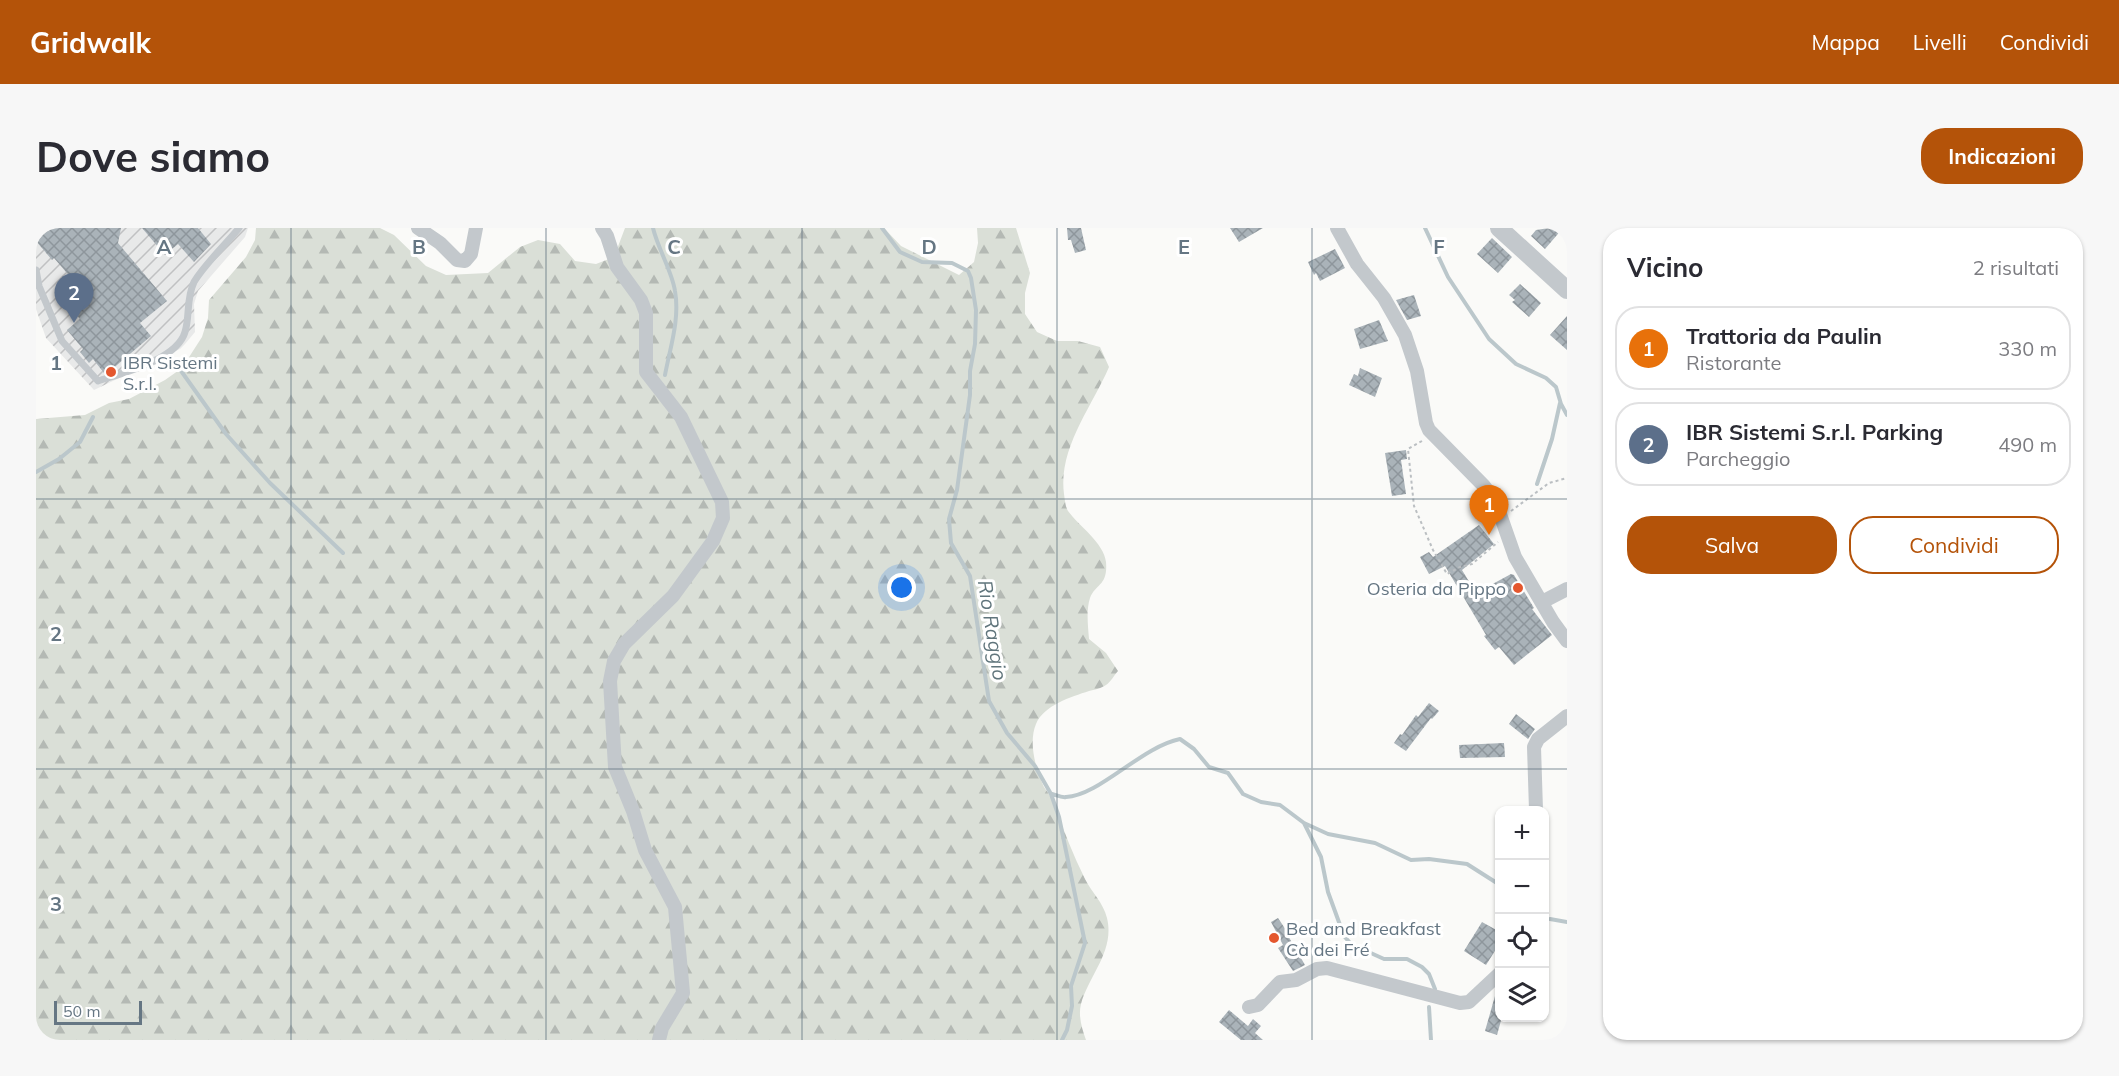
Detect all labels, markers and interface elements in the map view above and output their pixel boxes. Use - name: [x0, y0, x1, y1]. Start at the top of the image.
- text: Gridwalk: [30, 25, 151, 60]
- text: Mappa: [1811, 29, 1880, 55]
- text: Livelli: [1913, 29, 1967, 55]
- text: Condividi: [2000, 29, 2089, 55]
- button: Indicazioni: [1921, 128, 2083, 184]
- text: Dove siamo: [36, 130, 270, 183]
- text: A: [157, 234, 172, 259]
- text: B: [412, 234, 426, 259]
- text: C: [667, 234, 681, 259]
- text: D: [921, 234, 937, 259]
- text: E: [1178, 234, 1190, 259]
- text: F: [1433, 234, 1445, 259]
- text: Vicino: [1627, 251, 1704, 284]
- text: 2 risultati: [1973, 255, 2059, 280]
- pin: 2: [54, 274, 93, 323]
- text: Trattoria da Paulin: [1686, 322, 1882, 350]
- text: 1: [1643, 336, 1655, 361]
- text: 330 m: [1998, 336, 2057, 361]
- text: 1: [50, 350, 62, 375]
- text: Ristorante: [1686, 350, 1781, 375]
- place label: IBR Sistemi S.r.l.: [123, 351, 217, 395]
- marker: IBR Sistemi S.r.l.: [104, 365, 118, 379]
- text: IBR Sistemi S.r.l. Parking: [1686, 418, 1943, 446]
- text: 2: [1643, 432, 1655, 457]
- text: 490 m: [1998, 432, 2057, 457]
- text: Parcheggio: [1686, 446, 1790, 471]
- pin: 1: [1470, 486, 1508, 535]
- button: Salva: [1627, 516, 1837, 574]
- button: Condividi: [1849, 516, 2059, 574]
- your location: [887, 573, 916, 602]
- place label: Osteria da Pippo: [1367, 577, 1506, 600]
- water label: Rio Raggio: [973, 578, 1013, 682]
- marker: Osteria da Pippo: [1511, 581, 1525, 595]
- text: 2: [50, 621, 62, 646]
- map controls: [1495, 806, 1549, 1022]
- button: +: [1495, 806, 1549, 860]
- button: −: [1495, 860, 1549, 914]
- text: 3: [50, 891, 62, 916]
- button: locate: [1495, 914, 1549, 968]
- place label: Bed and Breakfast Cà dei Fré: [1286, 917, 1441, 961]
- marker: Bed and Breakfast Cà dei Fré: [1267, 931, 1281, 945]
- button: layers: [1495, 968, 1549, 1022]
- scale bar: [54, 998, 142, 1026]
- text: 50 m: [63, 1001, 100, 1021]

